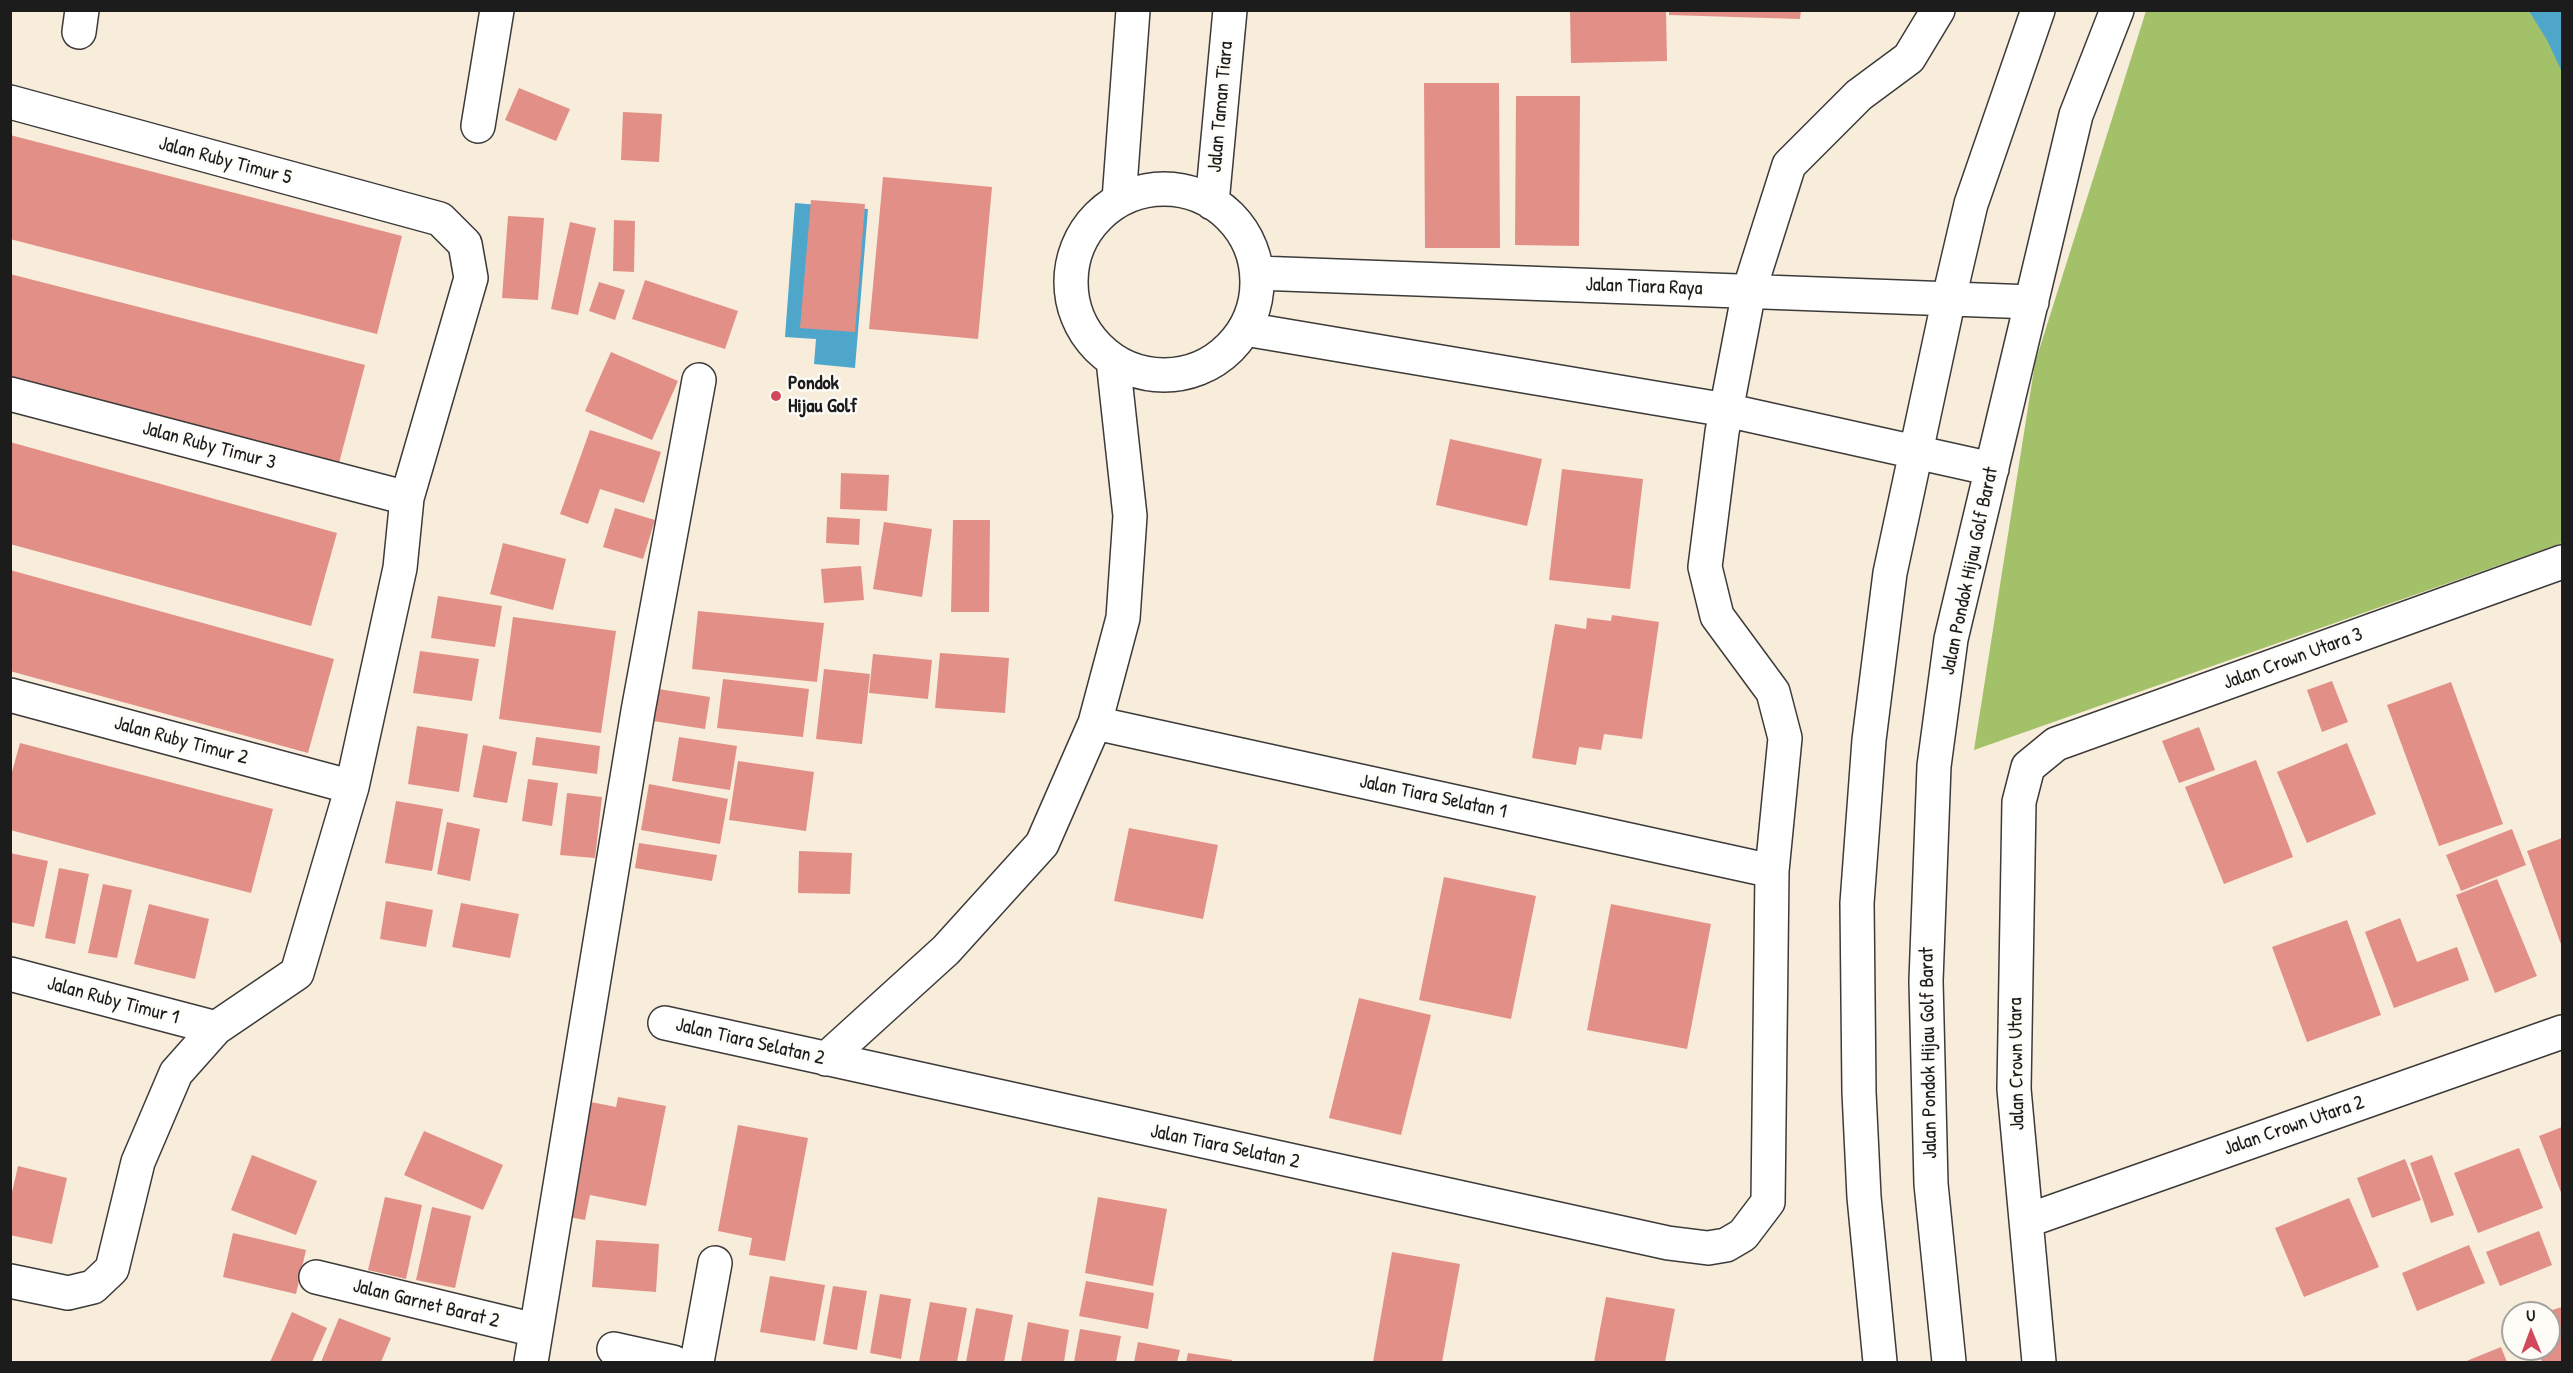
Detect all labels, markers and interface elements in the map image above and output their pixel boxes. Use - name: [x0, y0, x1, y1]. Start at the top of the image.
- street label: Jalan Taman Tiara: [1203, 40, 1239, 174]
- street label: Jalan Ruby Timur 5: [156, 132, 294, 190]
- street label: Jalan Tiara Raya: [1585, 273, 1703, 301]
- place label: Pondok Hijau Golf: [788, 372, 857, 419]
- marker: Pondok Hijau Golf: [769, 389, 783, 403]
- street label: Jalan Ruby Timur 3: [140, 417, 278, 475]
- street label: Jalan Pondok Hijau Golf Barat: [1936, 465, 2004, 677]
- street label: Jalan Crown Utara 3: [2220, 623, 2366, 695]
- street label: Jalan Ruby Timur 2: [111, 712, 251, 770]
- street label: Jalan Tiara Selatan 1: [1357, 770, 1509, 824]
- street label: Jalan Pondok Hijau Golf Barat: [1915, 947, 1943, 1159]
- street label: Jalan Ruby Timur 1: [44, 972, 182, 1030]
- street label: Jalan Crown Utara: [2004, 997, 2030, 1131]
- street label: Jalan Tiara Selatan 2: [673, 1013, 827, 1071]
- street label: Jalan Crown Utara 2: [2221, 1091, 2367, 1161]
- street label: Jalan Tiara Selatan 2: [1148, 1119, 1302, 1175]
- street label: Jalan Garnet Barat 2: [350, 1274, 502, 1334]
- north arrow: [2501, 1301, 2561, 1361]
- text: U: [2526, 1304, 2535, 1326]

